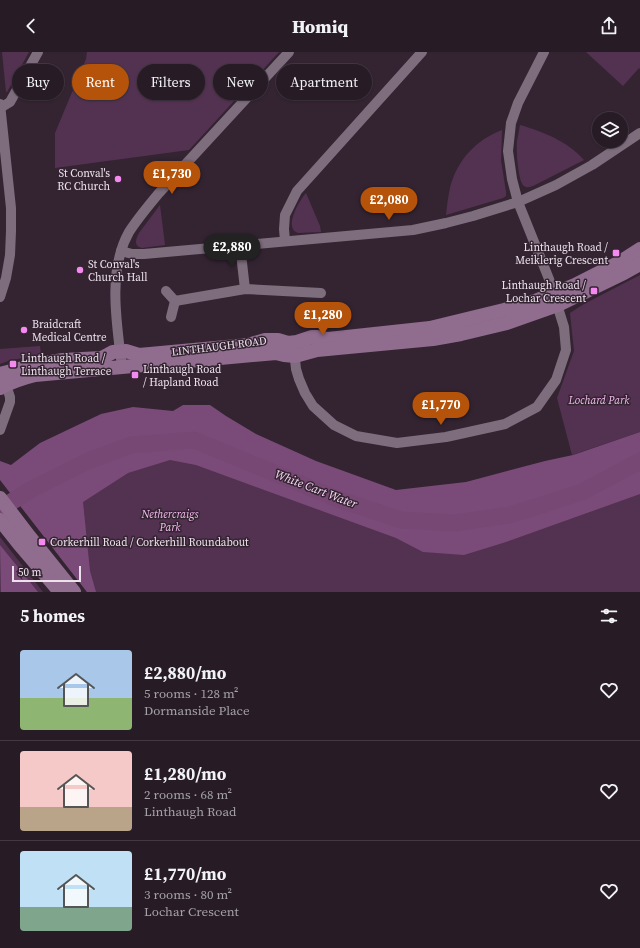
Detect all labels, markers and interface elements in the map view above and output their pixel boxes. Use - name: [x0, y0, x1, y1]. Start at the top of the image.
- text: Homiq: [292, 14, 348, 39]
- icon: back: [20, 15, 42, 37]
- icon: share: [598, 15, 620, 37]
- chip: Buy: [12, 64, 64, 100]
- chip: Rent: [72, 64, 129, 100]
- chip: Filters: [137, 64, 205, 100]
- chip: New: [213, 64, 268, 100]
- chip: Apartment: [276, 64, 372, 100]
- map controls: [592, 112, 628, 148]
- button: layers: [592, 112, 628, 148]
- pin: £1,730: [139, 161, 205, 195]
- text: £1,730: [152, 165, 192, 182]
- place label: St Conval's RC Church: [57, 166, 110, 194]
- marker: St Conval's RC Church: [113, 174, 123, 184]
- pin: £2,080: [356, 187, 422, 221]
- text: £2,080: [369, 191, 409, 208]
- pin: £2,880: [199, 234, 265, 268]
- text: £2,880: [212, 238, 252, 255]
- place label: Linthaugh Road / Meiklerig Crescent: [515, 240, 608, 268]
- marker: Linthaugh Road / Meiklerig Crescent: [611, 248, 621, 258]
- place label: St Conval's Church Hall: [88, 257, 147, 285]
- marker: St Conval's Church Hall: [75, 265, 85, 275]
- place label: Linthaugh Road / Lochar Crescent: [502, 278, 586, 306]
- marker: Linthaugh Road / Lochar Crescent: [589, 286, 599, 296]
- pin: £1,280: [290, 302, 356, 336]
- text: £1,280: [303, 306, 343, 323]
- place label: Braidcraft Medical Centre: [32, 317, 107, 345]
- marker: Braidcraft Medical Centre: [19, 325, 29, 335]
- street label: LINTHAUGH ROAD: [171, 333, 268, 360]
- place label: Linthaugh Road / Linthaugh Terrace: [21, 351, 112, 379]
- marker: Linthaugh Road / Linthaugh Terrace: [8, 359, 18, 369]
- place label: Linthaugh Road / Hapland Road: [143, 362, 222, 390]
- marker: Linthaugh Road / Hapland Road: [130, 370, 140, 380]
- pin: £1,770: [408, 392, 474, 426]
- park label: Lochard Park: [568, 393, 630, 408]
- text: £1,770: [421, 396, 461, 413]
- water label: White Cart Water: [273, 466, 361, 512]
- park label: Nethercraigs Park: [140, 507, 199, 535]
- place label: Corkerhill Road / Corkerhill Roundabout: [50, 535, 249, 550]
- marker: Corkerhill Road / Corkerhill Roundabout: [37, 537, 47, 547]
- scale bar: [12, 564, 81, 583]
- text: 50 m: [18, 565, 41, 580]
- text: 5 homes: [20, 604, 85, 628]
- icon: filters: [598, 605, 620, 627]
- text: £2,880/mo: [144, 661, 226, 685]
- icon: home: [52, 666, 100, 714]
- icon: heart: [598, 679, 620, 701]
- text: 5 rooms · 128 m²: [144, 685, 239, 702]
- text: Dormanside Place: [144, 702, 250, 719]
- text: £1,280/mo: [144, 762, 226, 786]
- icon: home: [52, 767, 100, 815]
- icon: heart: [598, 780, 620, 802]
- text: 2 rooms · 68 m²: [144, 786, 232, 803]
- text: Linthaugh Road: [144, 803, 236, 820]
- text: £1,770/mo: [144, 862, 226, 886]
- icon: home: [52, 867, 100, 915]
- icon: heart: [598, 880, 620, 902]
- text: 3 rooms · 80 m²: [144, 886, 232, 903]
- text: Lochar Crescent: [144, 903, 239, 920]

